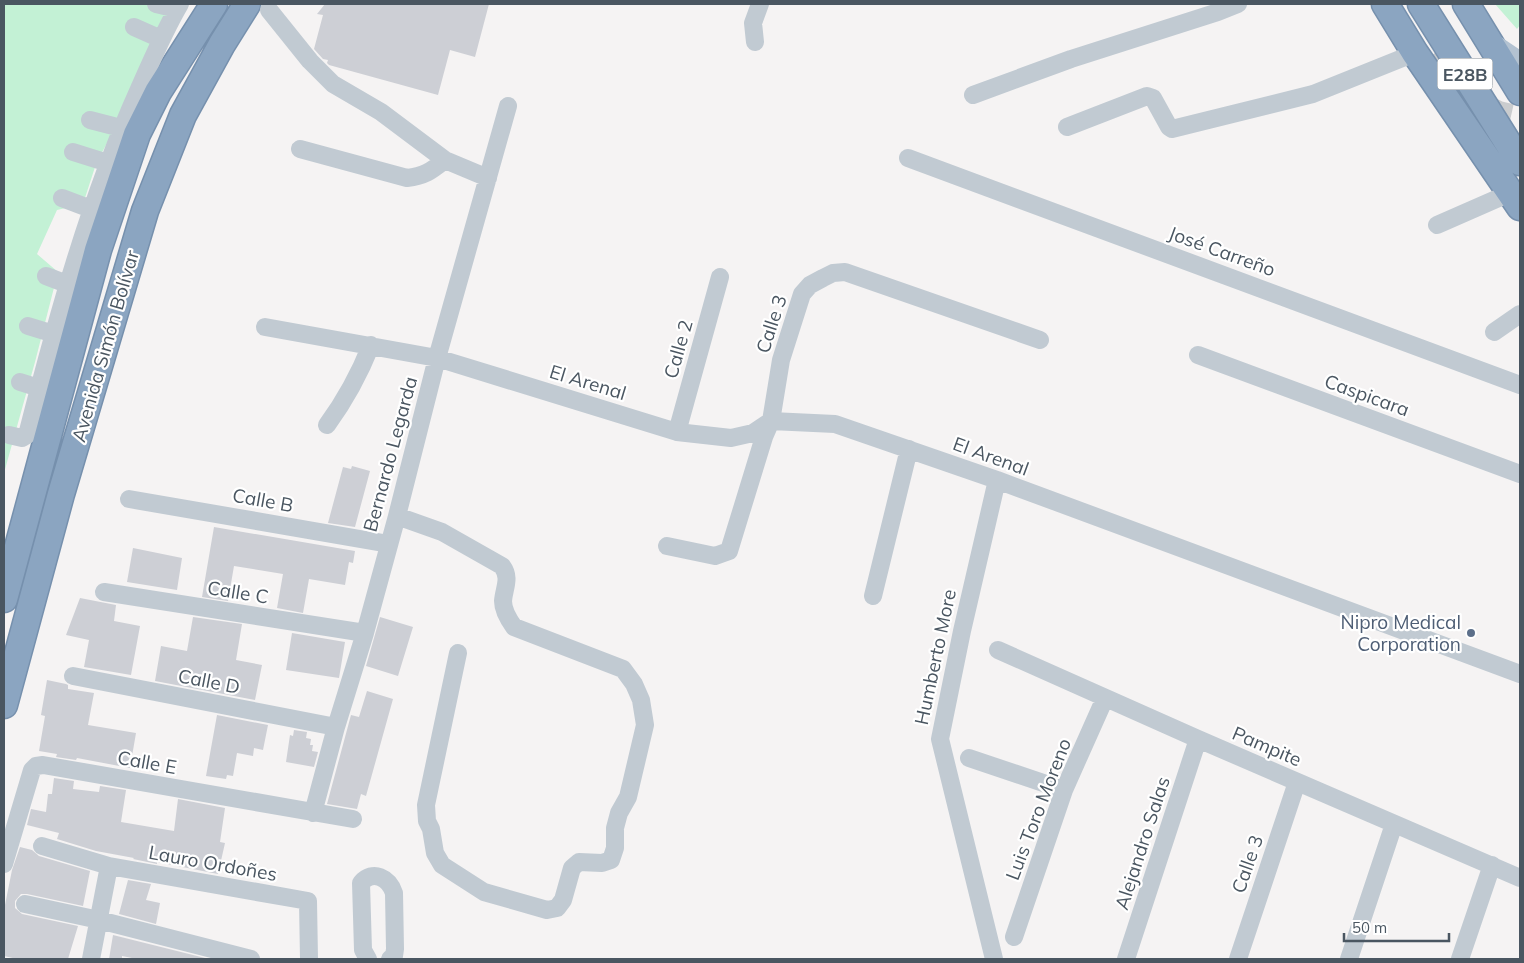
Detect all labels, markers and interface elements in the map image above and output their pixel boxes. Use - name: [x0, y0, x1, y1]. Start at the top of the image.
- road number: E28B: [1438, 59, 1492, 90]
- street label: José Carreño: [1165, 221, 1279, 281]
- street label: Avenida Simón Bolívar: [66, 247, 144, 445]
- street label: Calle 3: [750, 292, 792, 356]
- street label: Calle 2: [658, 317, 698, 381]
- street label: El Arenal: [547, 359, 629, 405]
- street label: Caspicara: [1321, 369, 1413, 421]
- street label: Bernardo Legarda: [358, 374, 422, 534]
- street label: El Arenal: [950, 431, 1032, 481]
- street label: Calle B: [231, 483, 295, 517]
- street label: Calle C: [206, 575, 270, 609]
- street label: Humberto More: [909, 587, 961, 727]
- place label: Nipro Medical Corporation: [1340, 610, 1461, 656]
- marker: Nipro Medical Corporation: [1465, 627, 1477, 639]
- street label: Calle D: [176, 663, 242, 699]
- street label: Pampite: [1229, 721, 1305, 771]
- street label: Luis Toro Moreno: [1000, 735, 1076, 883]
- street label: Calle E: [116, 745, 178, 779]
- street label: Alejandro Salas: [1109, 773, 1175, 913]
- street label: Calle 3: [1226, 832, 1268, 896]
- street label: Lauro Ordoñes: [147, 840, 279, 886]
- scale bar: [1344, 910, 1449, 942]
- text: 50 m: [1352, 918, 1387, 937]

